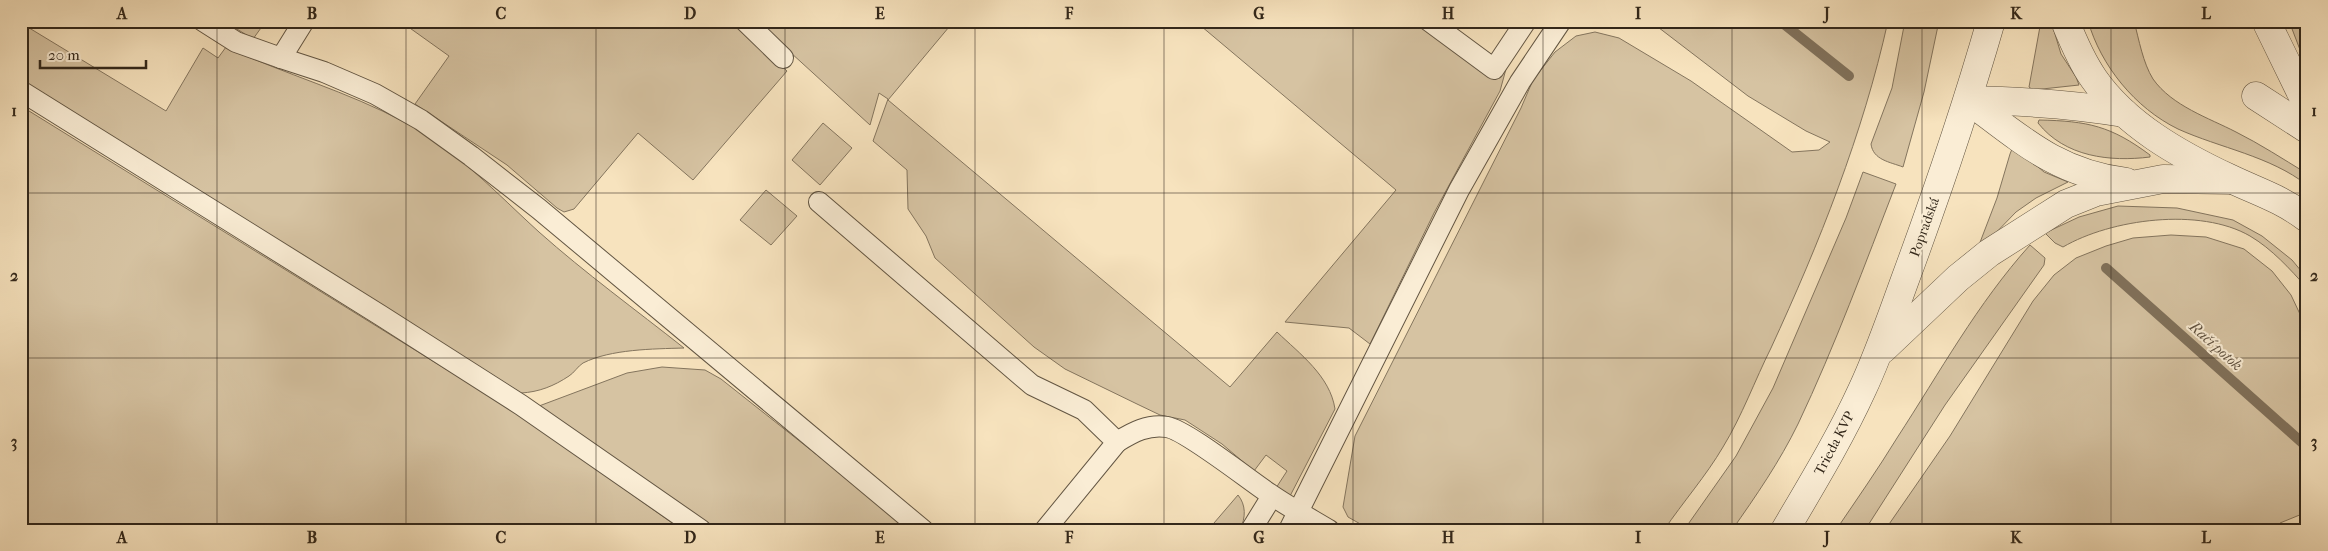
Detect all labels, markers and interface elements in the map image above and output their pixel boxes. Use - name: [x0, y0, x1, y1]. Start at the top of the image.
- text: A: [116, 4, 128, 23]
- text: B: [307, 4, 317, 23]
- text: C: [496, 4, 507, 23]
- text: D: [684, 4, 696, 23]
- text: E: [875, 4, 885, 23]
- text: F: [1064, 4, 1074, 23]
- text: G: [1253, 4, 1265, 23]
- text: H: [1442, 4, 1455, 23]
- text: I: [1635, 4, 1642, 23]
- text: J: [1822, 4, 1830, 24]
- text: K: [2010, 4, 2023, 23]
- text: L: [2201, 4, 2211, 23]
- scale bar: [40, 38, 146, 70]
- text: 20 m: [48, 46, 80, 64]
- text: 1: [11, 101, 17, 120]
- text: 1: [2311, 101, 2317, 120]
- street label: Popradská: [1906, 195, 1943, 259]
- text: 2: [10, 266, 18, 285]
- text: 2: [2310, 266, 2318, 285]
- water label: Račí potok: [2185, 317, 2246, 374]
- street label: Trieda KVP: [1811, 408, 1859, 478]
- text: 3: [11, 432, 17, 452]
- text: 3: [2311, 432, 2317, 452]
- text: A: [116, 528, 128, 547]
- text: B: [307, 528, 317, 547]
- text: C: [496, 528, 507, 547]
- text: D: [684, 528, 696, 547]
- text: E: [875, 528, 885, 547]
- text: F: [1064, 528, 1074, 547]
- text: G: [1253, 528, 1265, 547]
- text: H: [1442, 528, 1455, 547]
- text: I: [1635, 528, 1642, 547]
- text: J: [1822, 528, 1830, 548]
- text: K: [2010, 528, 2023, 547]
- text: L: [2201, 528, 2211, 547]

